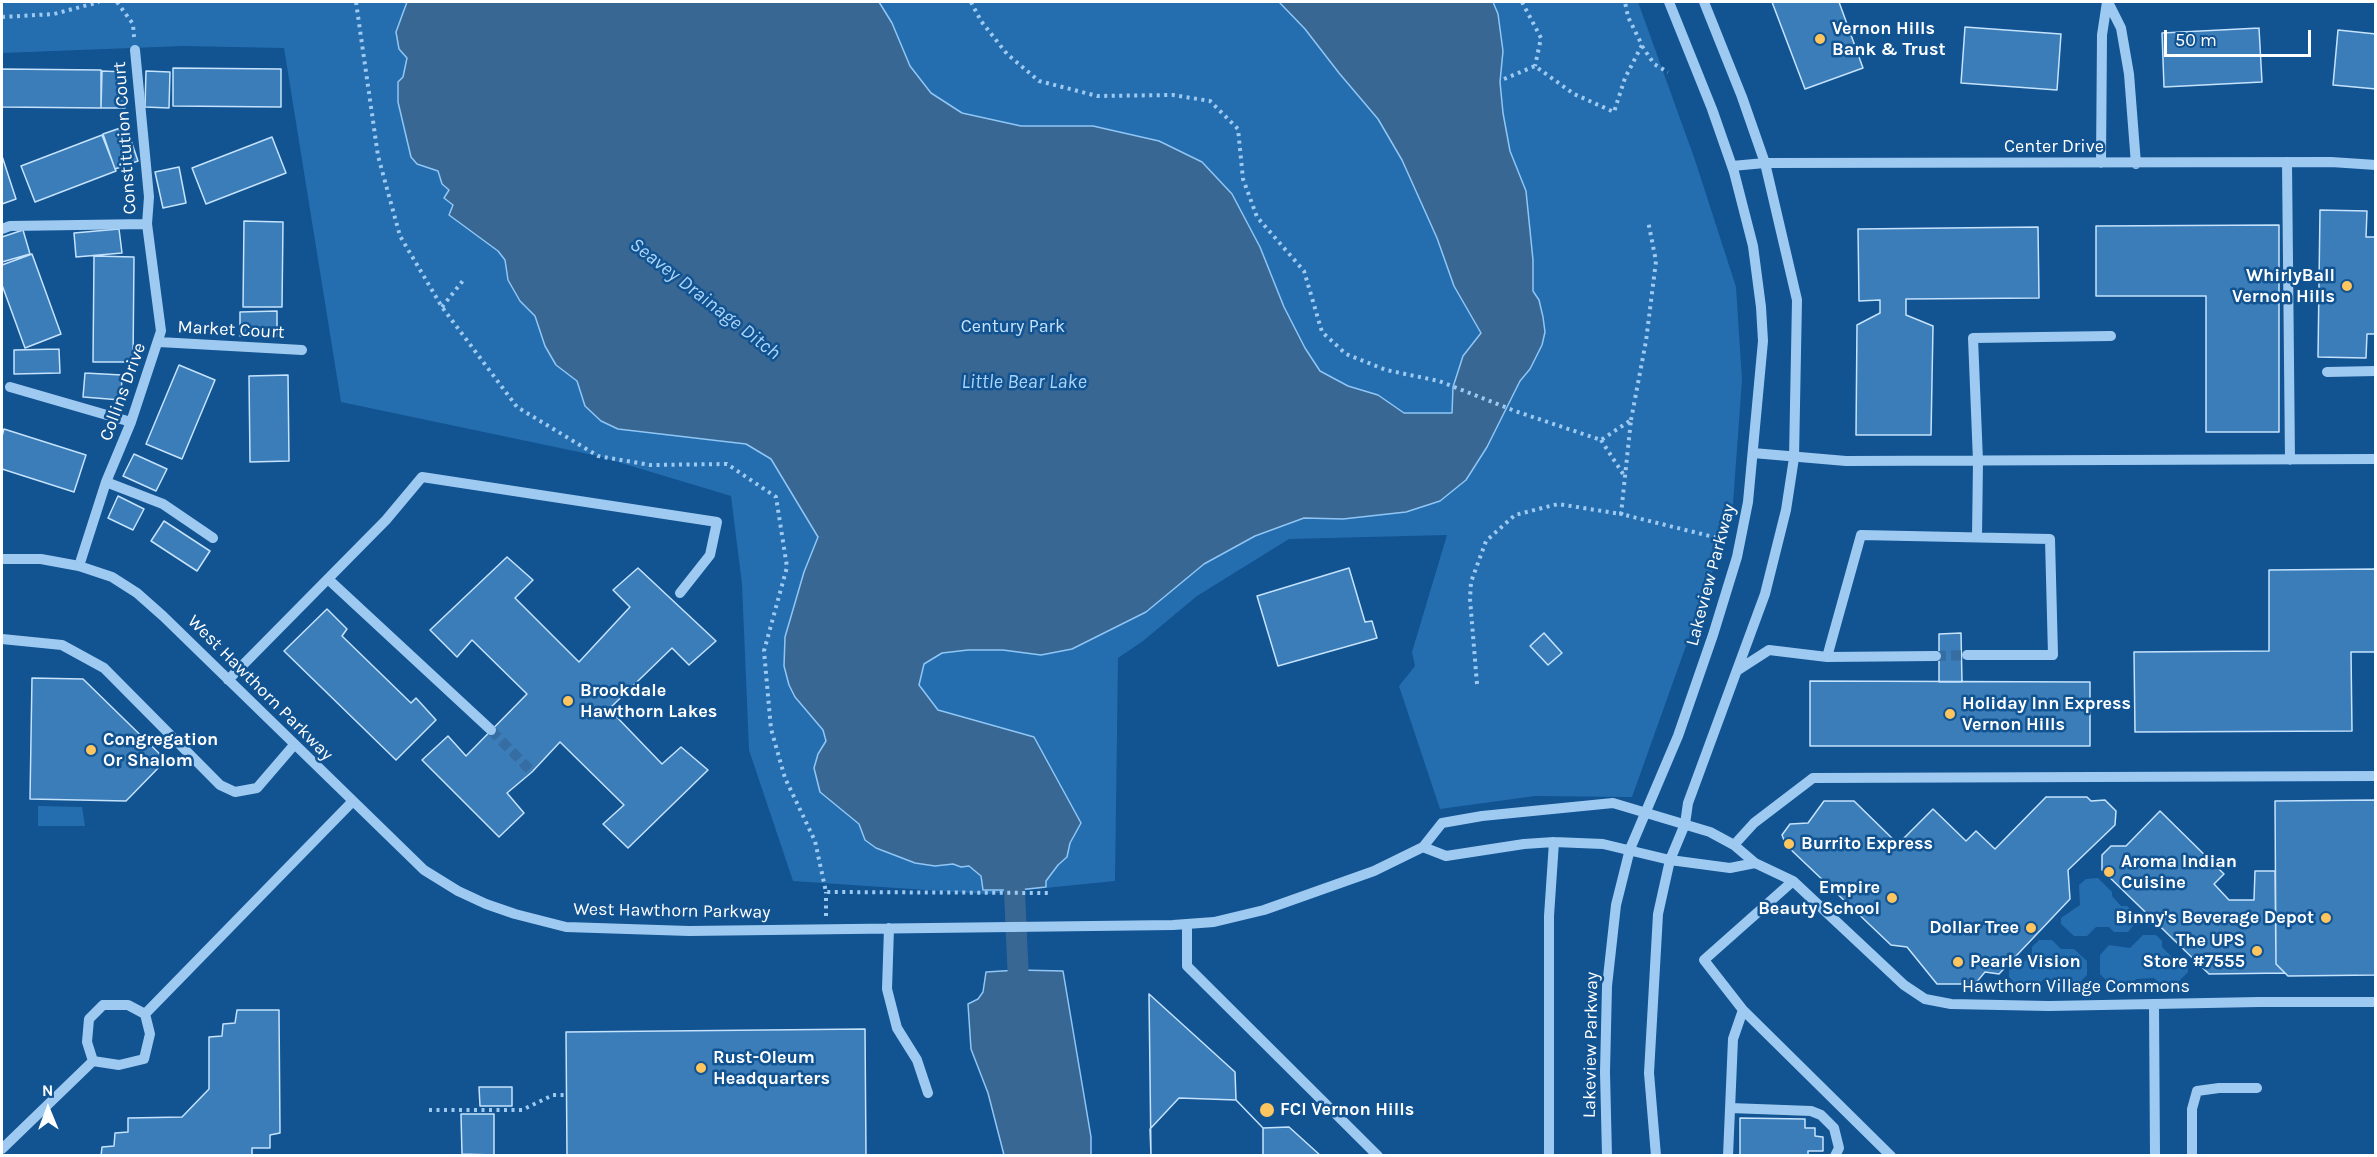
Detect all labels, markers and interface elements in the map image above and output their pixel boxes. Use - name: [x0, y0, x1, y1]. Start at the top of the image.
- place label: Vernon Hills Bank & Trust: [1832, 18, 1946, 60]
- scale bar: [2167, 18, 2314, 56]
- text: 50 m: [2175, 29, 2217, 51]
- marker: Vernon Hills Bank & Trust: [1813, 32, 1827, 46]
- street label: Constitution Court: [109, 61, 141, 215]
- street label: Center Drive: [2004, 136, 2104, 158]
- water label: Seavey Drainage Ditch: [625, 233, 785, 365]
- place label: WhirlyBall Vernon Hills: [2232, 265, 2335, 308]
- marker: WhirlyBall Vernon Hills: [2340, 279, 2354, 293]
- street label: Market Court: [177, 316, 285, 344]
- park label: Century Park: [961, 316, 1065, 338]
- street label: Collins Drive: [95, 340, 151, 444]
- water label: Little Bear Lake: [961, 370, 1087, 394]
- street label: Lakeview Parkway: [1682, 501, 1740, 649]
- street label: West Hawthorn Parkway: [183, 611, 337, 765]
- place label: Brookdale Hawthorn Lakes: [580, 680, 717, 722]
- place label: Holiday Inn Express Vernon Hills: [1962, 693, 2131, 736]
- marker: Brookdale Hawthorn Lakes: [561, 694, 575, 708]
- marker: Holiday Inn Express Vernon Hills: [1943, 707, 1957, 721]
- place label: Congregation Or Shalom: [103, 729, 218, 771]
- marker: Congregation Or Shalom: [84, 743, 98, 757]
- place label: Burrito Express: [1801, 833, 1933, 855]
- marker: Burrito Express: [1782, 837, 1796, 851]
- place label: Aroma Indian Cuisine: [2121, 851, 2237, 894]
- marker: Aroma Indian Cuisine: [2102, 865, 2116, 879]
- place label: Empire Beauty School: [1758, 877, 1880, 920]
- marker: Empire Beauty School: [1885, 891, 1899, 905]
- street label: West Hawthorn Parkway: [573, 898, 771, 924]
- place label: Binny's Beverage Depot: [2115, 907, 2314, 929]
- marker: Binny's Beverage Depot: [2319, 911, 2333, 925]
- place label: Dollar Tree: [1929, 917, 2019, 939]
- marker: Dollar Tree: [2024, 921, 2038, 935]
- place label: The UPS Store #7555: [2142, 930, 2245, 972]
- marker: The UPS Store #7555: [2250, 944, 2264, 958]
- place label: Pearle Vision: [1970, 951, 2081, 973]
- marker: Pearle Vision: [1951, 955, 1965, 969]
- street label: Lakeview Parkway: [1579, 972, 1603, 1118]
- street label: Hawthorn Village Commons: [1962, 976, 2190, 998]
- place label: Rust-Oleum Headquarters: [713, 1047, 830, 1090]
- marker: Rust-Oleum Headquarters: [694, 1061, 708, 1075]
- north arrow: [18, 1079, 78, 1139]
- text: N: [42, 1081, 54, 1100]
- place label: FCI Vernon Hills: [1280, 1099, 1414, 1121]
- marker: FCI Vernon Hills: [1258, 1101, 1276, 1119]

